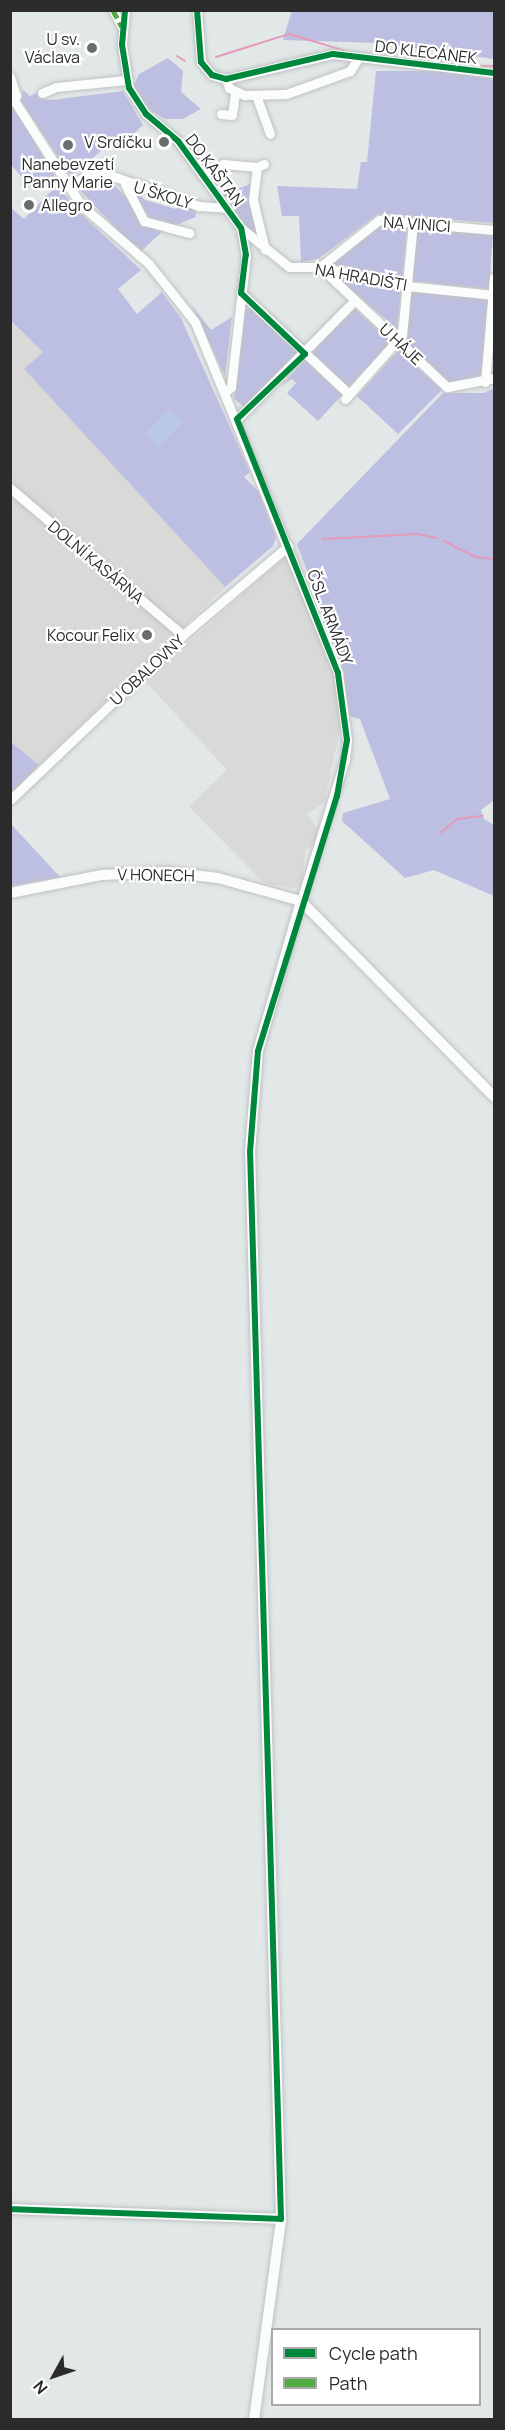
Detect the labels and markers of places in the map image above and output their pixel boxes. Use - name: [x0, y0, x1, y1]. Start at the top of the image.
- place label: U sv. Václava: [25, 29, 80, 67]
- marker: U sv. Václava: [85, 41, 99, 55]
- place label: V Srdíčku: [84, 132, 152, 152]
- marker: V Srdíčku: [157, 135, 171, 149]
- marker: Nanebevzetí Panny Marie: [61, 138, 75, 152]
- place label: Nanebevzetí Panny Marie: [22, 154, 114, 192]
- place label: Allegro: [41, 195, 93, 215]
- marker: Allegro: [22, 198, 36, 212]
- place label: Kocour Felix: [47, 625, 135, 645]
- marker: Kocour Felix: [140, 628, 154, 642]

